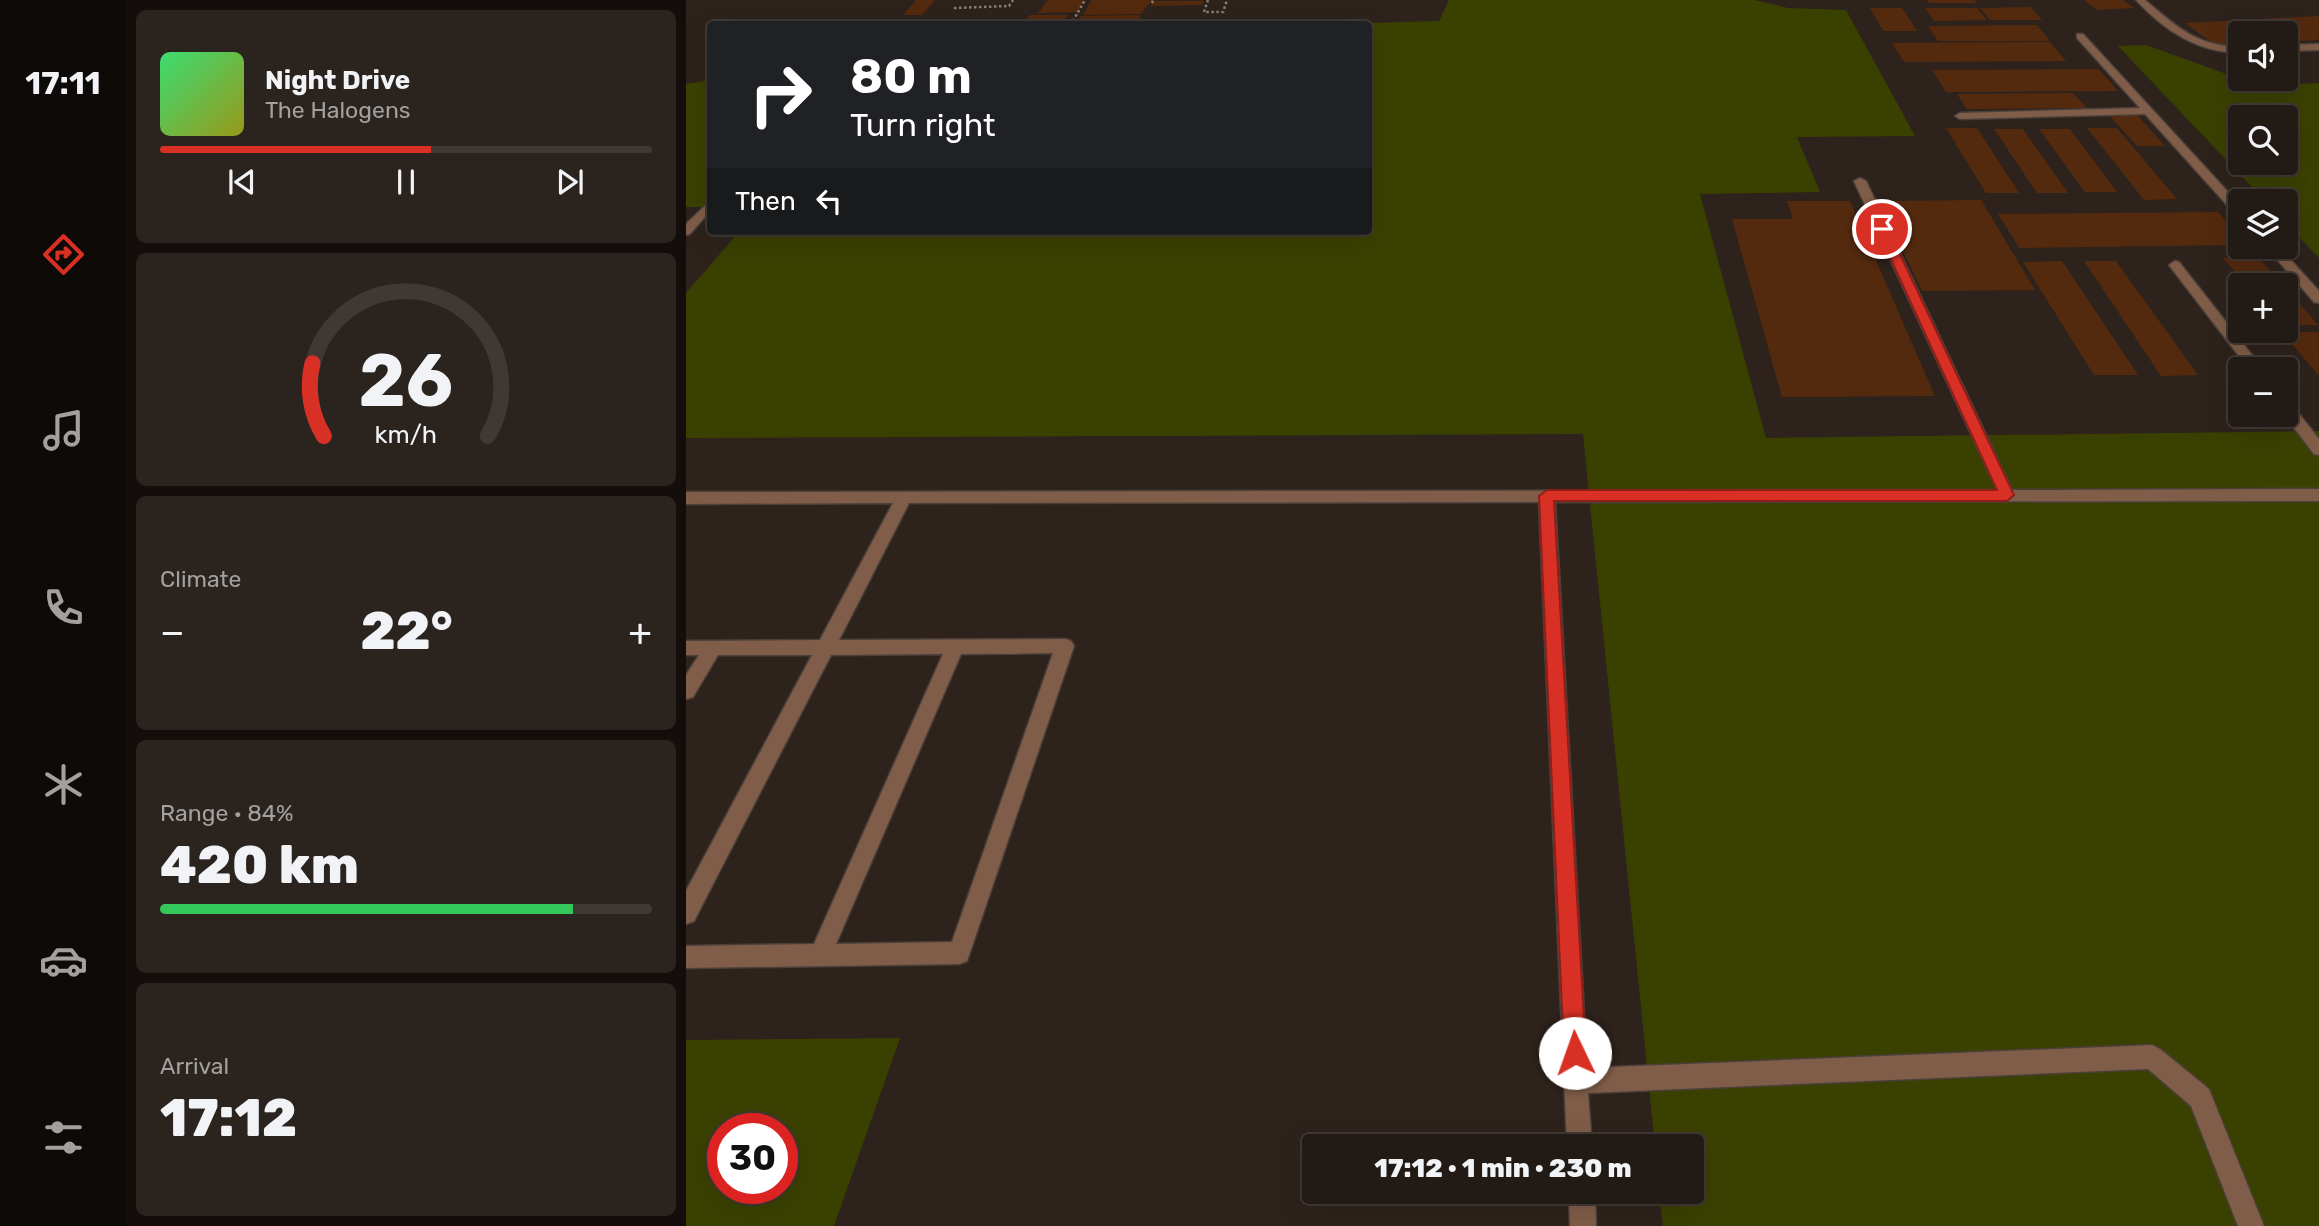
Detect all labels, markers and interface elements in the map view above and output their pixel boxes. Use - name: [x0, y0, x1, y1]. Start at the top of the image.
- map controls: [2228, 21, 2298, 427]
- button: sound: [2228, 21, 2298, 91]
- text: 80 m: [850, 47, 972, 105]
- icon: right: [735, 49, 826, 140]
- text: 17:11: [25, 64, 101, 102]
- text: Night Drive: [265, 65, 410, 96]
- text: The Halogens: [265, 96, 411, 124]
- button: search: [2228, 105, 2298, 175]
- text: Turn right: [850, 106, 995, 144]
- icon: previous: [223, 163, 261, 201]
- icon: pause: [387, 163, 425, 201]
- icon: next: [551, 163, 589, 201]
- icon: left: [810, 182, 848, 220]
- text: Then: [735, 186, 796, 217]
- button: layers: [2228, 189, 2298, 259]
- pin: [1852, 199, 1912, 259]
- icon: arrive: [1863, 210, 1901, 248]
- icon: directions: [39, 230, 88, 279]
- button: +: [2228, 273, 2298, 343]
- text: 26: [359, 338, 453, 424]
- button: −: [2228, 357, 2298, 427]
- icon: music: [39, 406, 88, 455]
- text: km/h: [375, 420, 437, 449]
- text: Climate: [160, 565, 241, 593]
- icon: phone: [39, 583, 88, 632]
- text: 22°: [360, 600, 453, 662]
- text: −: [160, 609, 185, 655]
- text: +: [628, 609, 652, 655]
- icon: climate: [39, 760, 88, 809]
- text: Range · 84%: [160, 799, 294, 827]
- text: 420 km: [160, 834, 359, 896]
- icon: car: [39, 936, 88, 985]
- position arrow: [1538, 1016, 1612, 1090]
- text: Arrival: [160, 1052, 229, 1080]
- text: 17:12: [160, 1087, 297, 1149]
- icon: filters: [39, 1113, 88, 1162]
- speed limit sign: 30: [707, 1113, 798, 1204]
- text: 17:12 · 1 min · 230 m: [1374, 1153, 1632, 1184]

